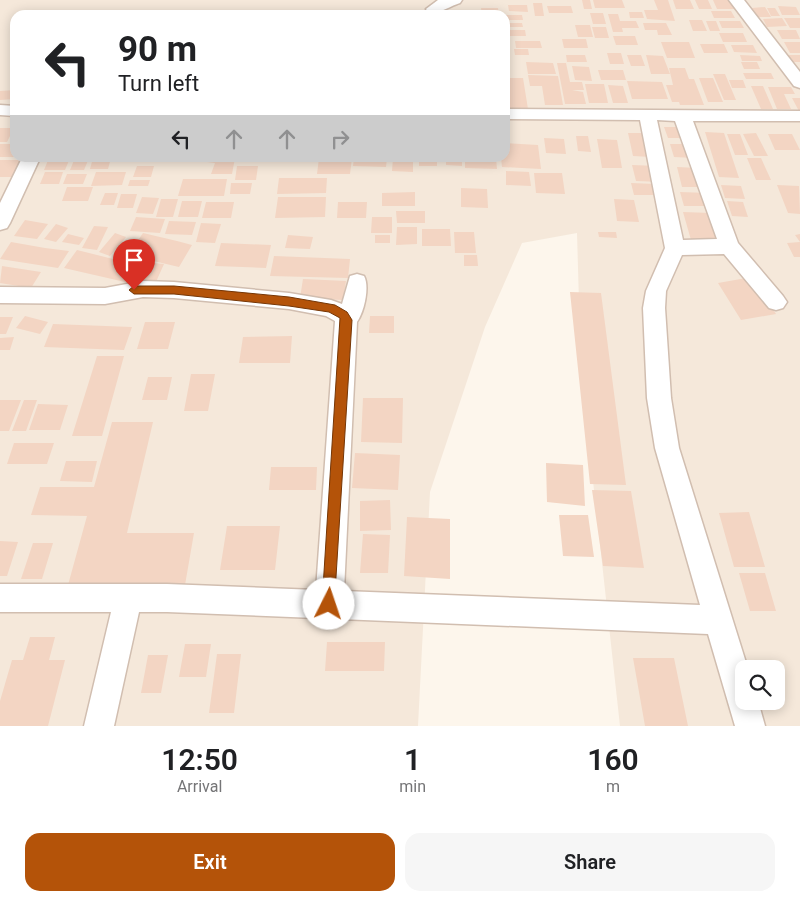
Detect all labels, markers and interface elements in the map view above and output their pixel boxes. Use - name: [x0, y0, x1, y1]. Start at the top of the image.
- text: 90 m: [118, 29, 197, 70]
- icon: left: [35, 30, 100, 95]
- text: Turn left: [118, 71, 199, 96]
- icon: left: [167, 125, 195, 153]
- icon: ahead: [220, 125, 248, 153]
- icon: ahead: [273, 125, 301, 153]
- icon: right: [326, 125, 354, 153]
- pin: [113, 239, 155, 290]
- icon: arrive: [120, 246, 148, 274]
- position arrow: [302, 577, 354, 629]
- map controls: [735, 660, 785, 710]
- button: search: [735, 660, 785, 710]
- text: 12:50: [161, 742, 238, 777]
- text: 1: [404, 742, 421, 777]
- text: 160: [587, 742, 639, 777]
- text: Arrival: [177, 777, 222, 796]
- text: min: [399, 777, 426, 796]
- text: m: [606, 777, 620, 796]
- button: Exit: [25, 833, 395, 891]
- button: Share: [405, 833, 775, 891]

